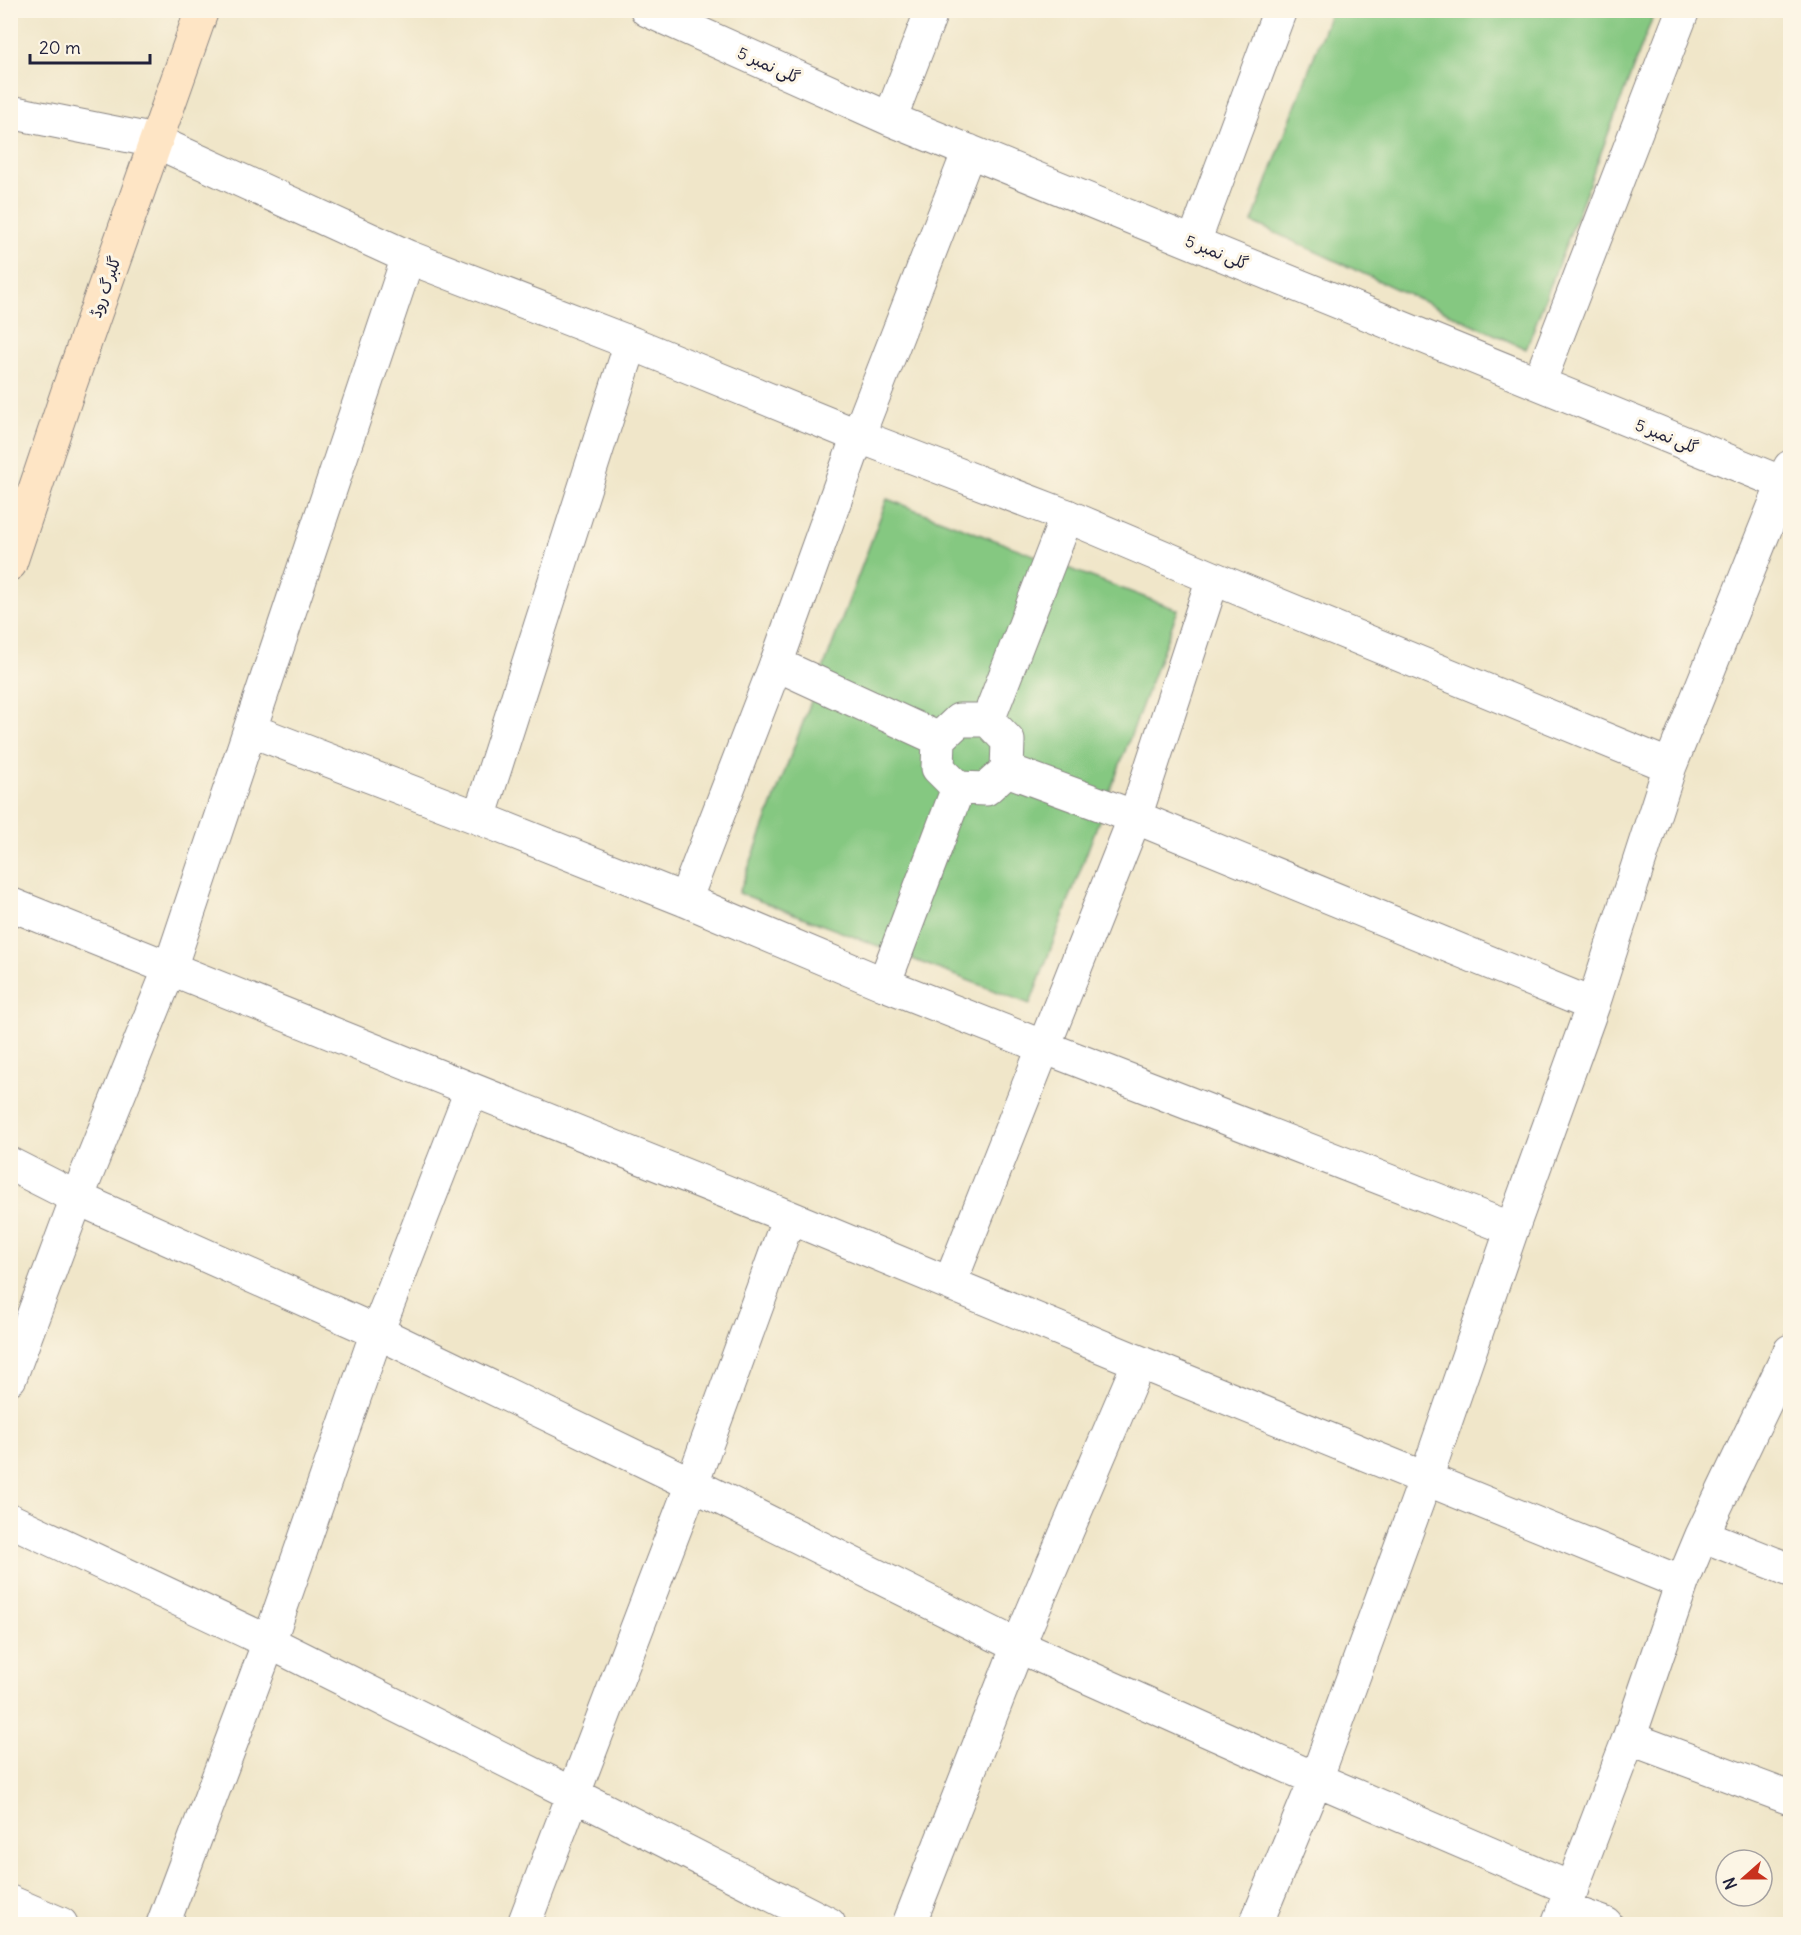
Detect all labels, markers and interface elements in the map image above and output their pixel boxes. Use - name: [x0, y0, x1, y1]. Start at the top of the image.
- scale bar: [30, 27, 150, 65]
- text: 20 m: [39, 36, 81, 59]
- street label: گلی نمبر 5: [734, 42, 803, 89]
- street label: گلی نمبر 5: [1182, 230, 1252, 275]
- street label: گلبرگ روڈ: [85, 253, 125, 320]
- street label: گلی نمبر 5: [1632, 414, 1702, 459]
- north arrow: [1714, 1848, 1774, 1908]
- text: N: [1719, 1875, 1741, 1892]

